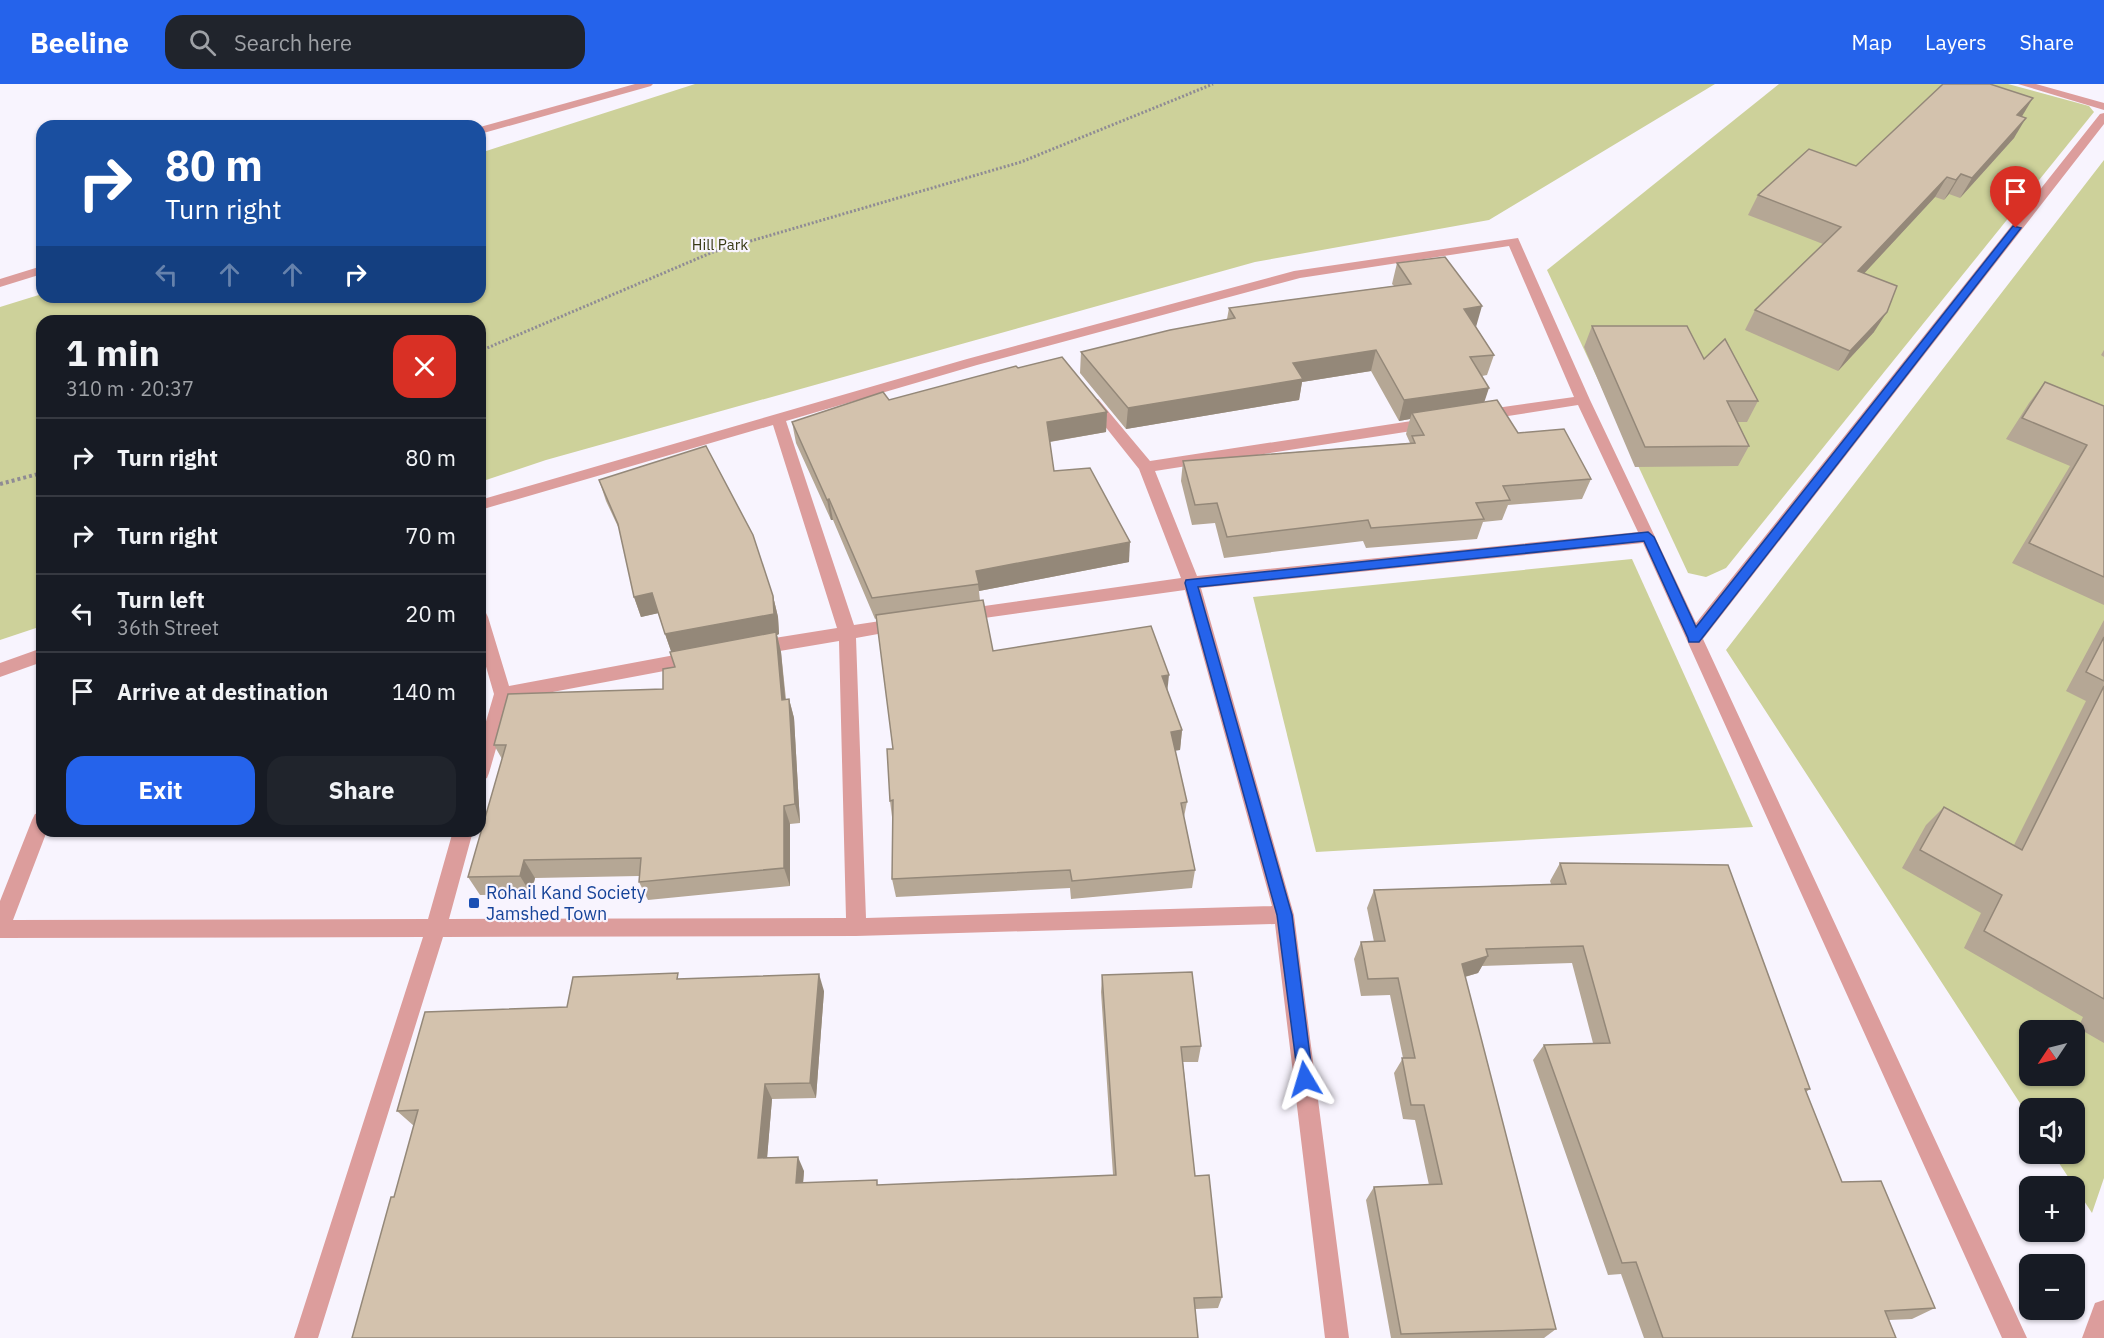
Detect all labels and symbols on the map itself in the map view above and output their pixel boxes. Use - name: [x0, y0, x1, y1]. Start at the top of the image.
- pin: [1990, 166, 2041, 228]
- park label: Hill Park: [692, 235, 748, 254]
- place label: Rohail Kand Society Jamshed Town: [486, 881, 646, 925]
- marker: Rohail Kand Society Jamshed Town: [467, 896, 481, 910]
- north arrow: [2019, 1020, 2085, 1086]
- position arrow: [1273, 1047, 1337, 1111]

